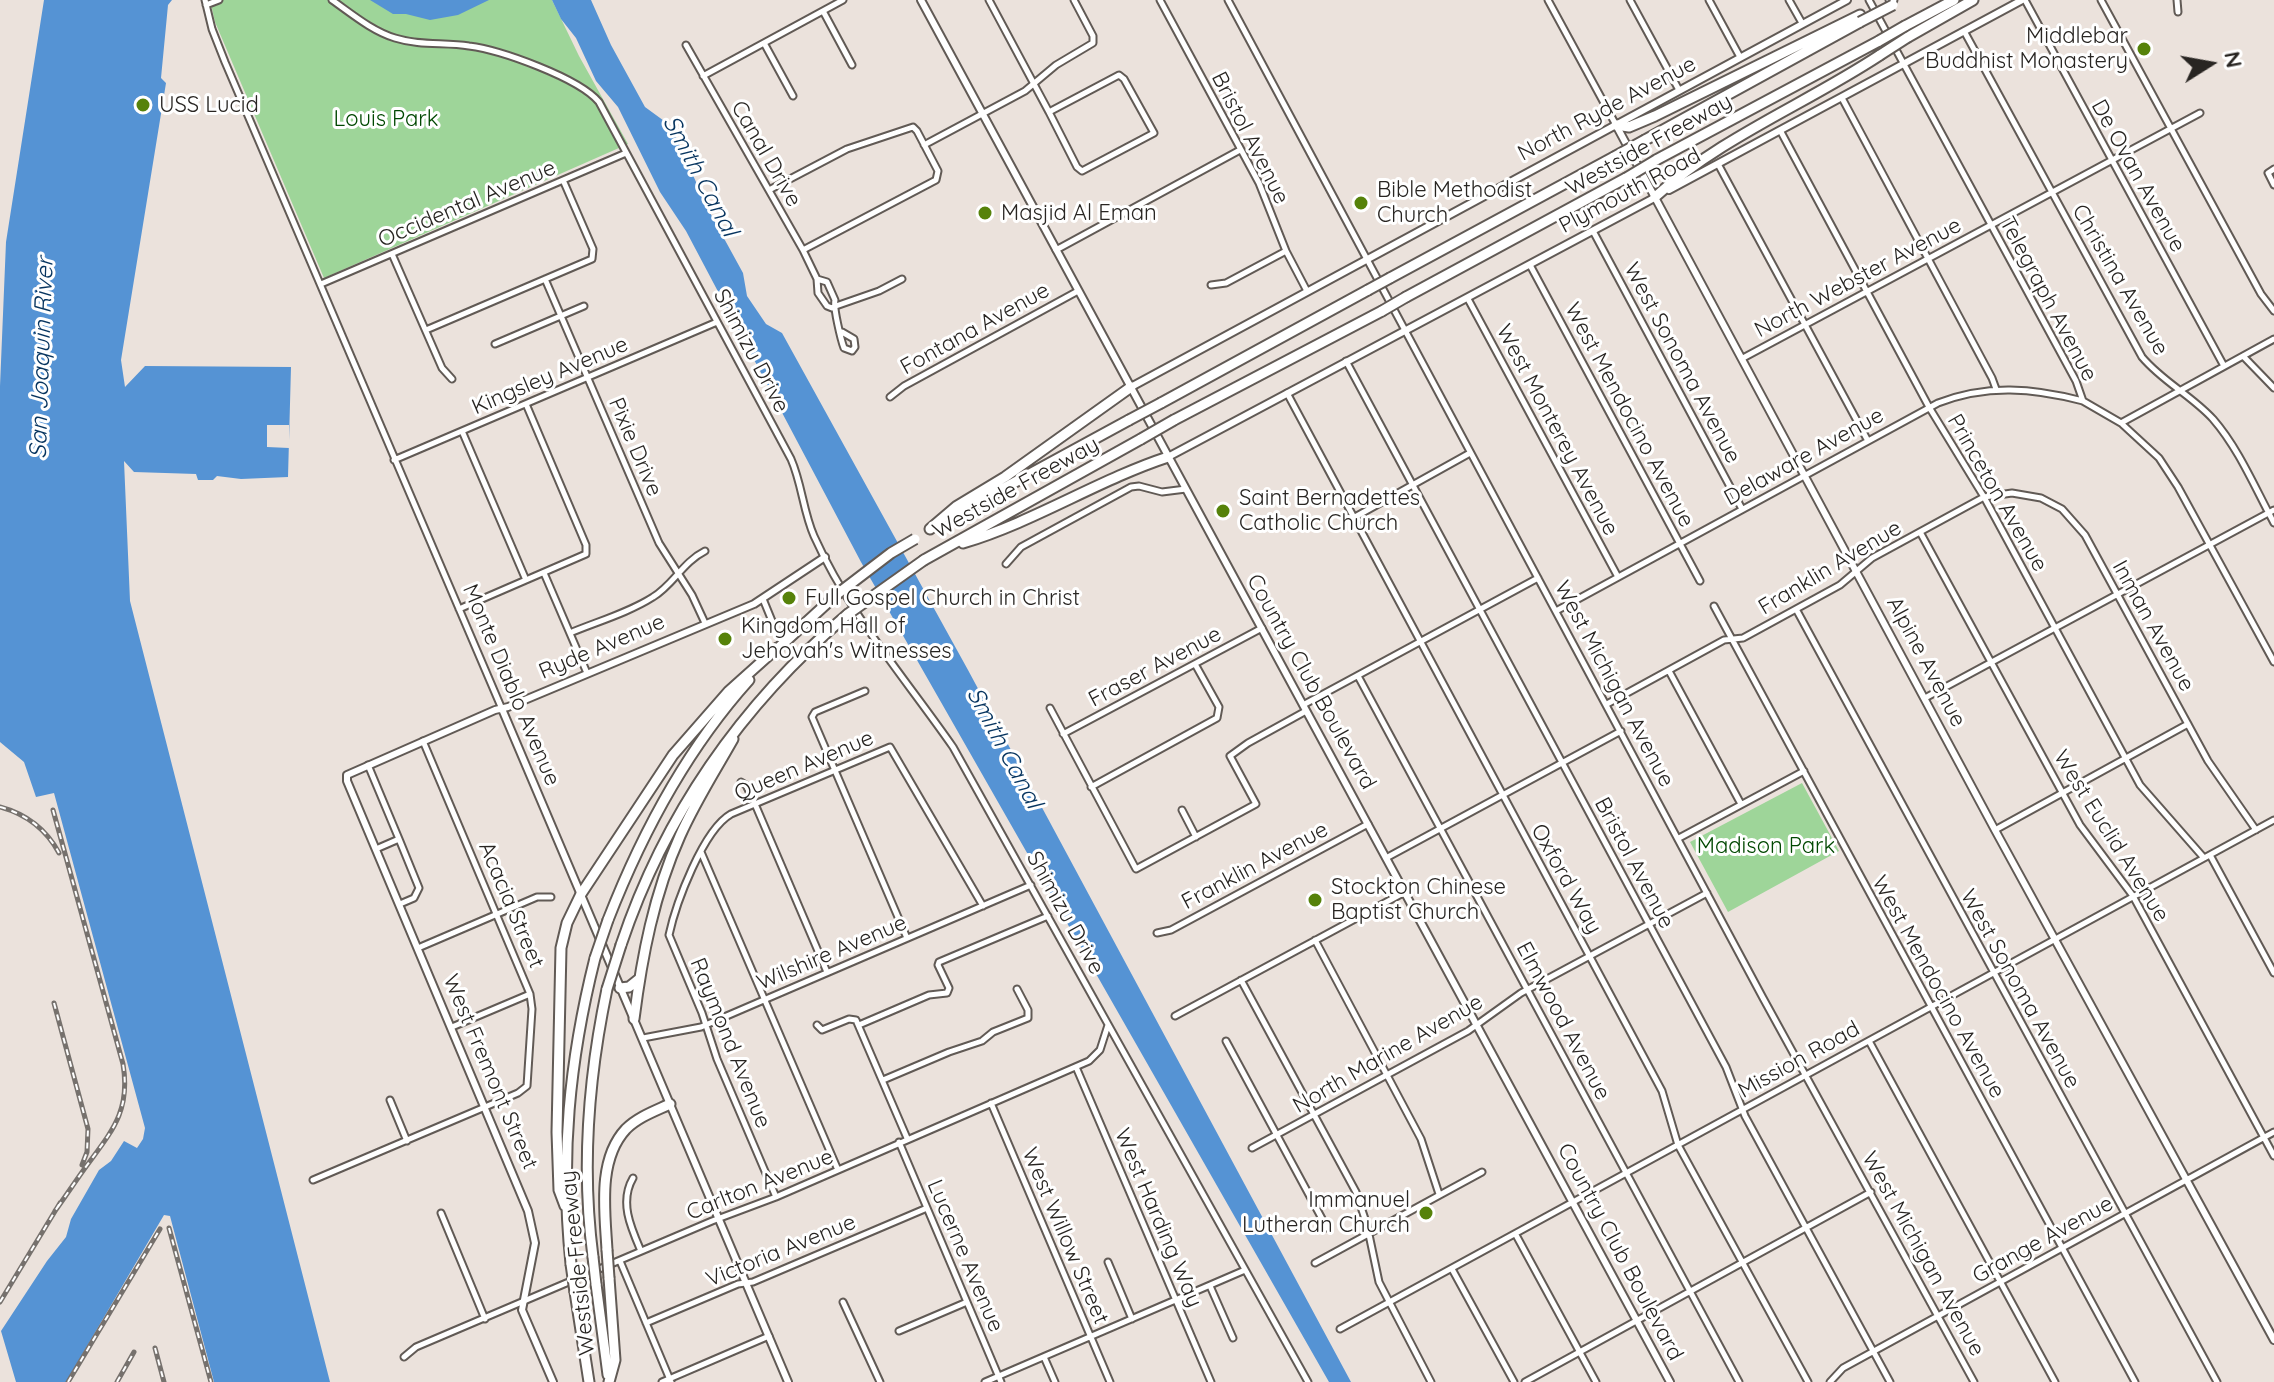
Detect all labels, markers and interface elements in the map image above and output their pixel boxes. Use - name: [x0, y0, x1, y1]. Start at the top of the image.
- place label: Middlebar Buddhist Monastery: [1925, 23, 2128, 74]
- north arrow: [2170, 24, 2250, 104]
- marker: Middlebar Buddhist Monastery: [2135, 40, 2153, 58]
- text: N: [2218, 49, 2249, 70]
- street label: North Ryde Avenue: [1513, 51, 1701, 167]
- street label: Bristol Avenue: [1205, 68, 1295, 208]
- street label: Westside Freeway: [1561, 88, 1737, 202]
- place label: USS Lucid: [159, 92, 259, 118]
- street label: De Ovan Avenue: [2085, 95, 2191, 257]
- marker: USS Lucid: [134, 96, 152, 114]
- street label: Canal Drive: [725, 96, 807, 212]
- park label: Louis Park: [333, 106, 439, 132]
- water label: Smith Canal: [656, 111, 744, 241]
- street label: Plymouth Road: [1555, 143, 1705, 239]
- street label: Occidental Avenue: [374, 155, 560, 253]
- place label: Bible Methodist Church: [1377, 177, 1532, 228]
- marker: Bible Methodist Church: [1352, 194, 1370, 212]
- place label: Masjid Al Eman: [1001, 200, 1157, 226]
- street label: Christina Avenue: [2066, 200, 2174, 360]
- marker: Masjid Al Eman: [976, 204, 994, 222]
- street label: North Webster Avenue: [1750, 212, 1966, 344]
- street label: Telegraph Avenue: [1993, 212, 2103, 386]
- water label: San Joaquin River: [24, 257, 60, 459]
- street label: West Sonoma Avenue: [1618, 258, 1746, 468]
- street label: Fontana Avenue: [896, 277, 1054, 381]
- street label: Shimizu Drive: [707, 285, 795, 417]
- street label: West Mendocino Avenue: [1559, 298, 1699, 532]
- street label: West Monterey Avenue: [1490, 320, 1624, 540]
- street label: Kingsley Avenue: [468, 331, 632, 421]
- street label: Pixie Drive: [602, 394, 668, 500]
- street label: Delaware Avenue: [1720, 402, 1888, 512]
- street label: Princeton Avenue: [1941, 410, 2053, 576]
- street label: Westside Freeway: [928, 431, 1104, 545]
- place label: Saint Bernadettes Catholic Church: [1239, 485, 1420, 536]
- marker: Saint Bernadettes Catholic Church: [1214, 502, 1232, 520]
- street label: Franklin Avenue: [1754, 515, 1906, 621]
- street label: Inman Avenue: [2106, 556, 2200, 696]
- street label: Country Club Boulevard: [1241, 570, 1381, 794]
- street label: West Michigan Avenue: [1548, 576, 1680, 792]
- street label: Monte Diablo Avenue: [457, 580, 565, 790]
- place label: Full Gospel Church in Christ: [805, 585, 1080, 611]
- marker: Full Gospel Church in Christ: [780, 589, 798, 607]
- street label: Alpine Avenue: [1881, 592, 1971, 732]
- street label: Ryde Avenue: [535, 609, 669, 685]
- place label: Kingdom Hall of Jehovah's Witnesses: [741, 613, 952, 664]
- street label: Fraser Avenue: [1084, 621, 1226, 713]
- marker: Kingdom Hall of Jehovah's Witnesses: [716, 630, 734, 648]
- water label: Smith Canal: [960, 683, 1048, 813]
- street label: Queen Avenue: [731, 725, 877, 807]
- street label: West Euclid Avenue: [2047, 745, 2175, 927]
- street label: Bristol Avenue: [1588, 793, 1680, 933]
- street label: Franklin Avenue: [1177, 816, 1333, 916]
- street label: Oxford Way: [1525, 819, 1607, 939]
- park label: Madison Park: [1697, 833, 1835, 859]
- street label: Acacia Street: [473, 838, 549, 972]
- street label: Shimizu Drive: [1020, 847, 1110, 979]
- street label: West Mendocino Avenue: [1866, 871, 2010, 1103]
- place label: Stockton Chinese Baptist Church: [1331, 874, 1506, 926]
- street label: West Sonoma Avenue: [1954, 885, 2086, 1093]
- marker: Stockton Chinese Baptist Church: [1306, 891, 1324, 909]
- street label: Wilshire Avenue: [753, 910, 911, 996]
- street label: Elmwood Avenue: [1510, 937, 1616, 1105]
- street label: Raymond Avenue: [684, 954, 776, 1132]
- street label: West Fremont Street: [437, 970, 543, 1174]
- street label: North Marine Avenue: [1288, 989, 1488, 1119]
- street label: Mission Road: [1734, 1016, 1864, 1104]
- street label: West Harding Way: [1108, 1125, 1208, 1311]
- street label: Country Club Boulevard: [1552, 1139, 1688, 1365]
- street label: Carlton Avenue: [683, 1144, 837, 1226]
- street label: West Willow Street: [1016, 1144, 1114, 1328]
- street label: West Michigan Avenue: [1856, 1147, 1990, 1361]
- street label: Westside Freeway: [555, 1169, 601, 1357]
- street label: Lucerne Avenue: [921, 1176, 1009, 1336]
- place label: Immanuel Lutheran Church: [1242, 1187, 1410, 1238]
- street label: Grange Avenue: [1968, 1191, 2118, 1289]
- marker: Immanuel Lutheran Church: [1417, 1204, 1435, 1222]
- street label: Victoria Avenue: [702, 1209, 860, 1293]

